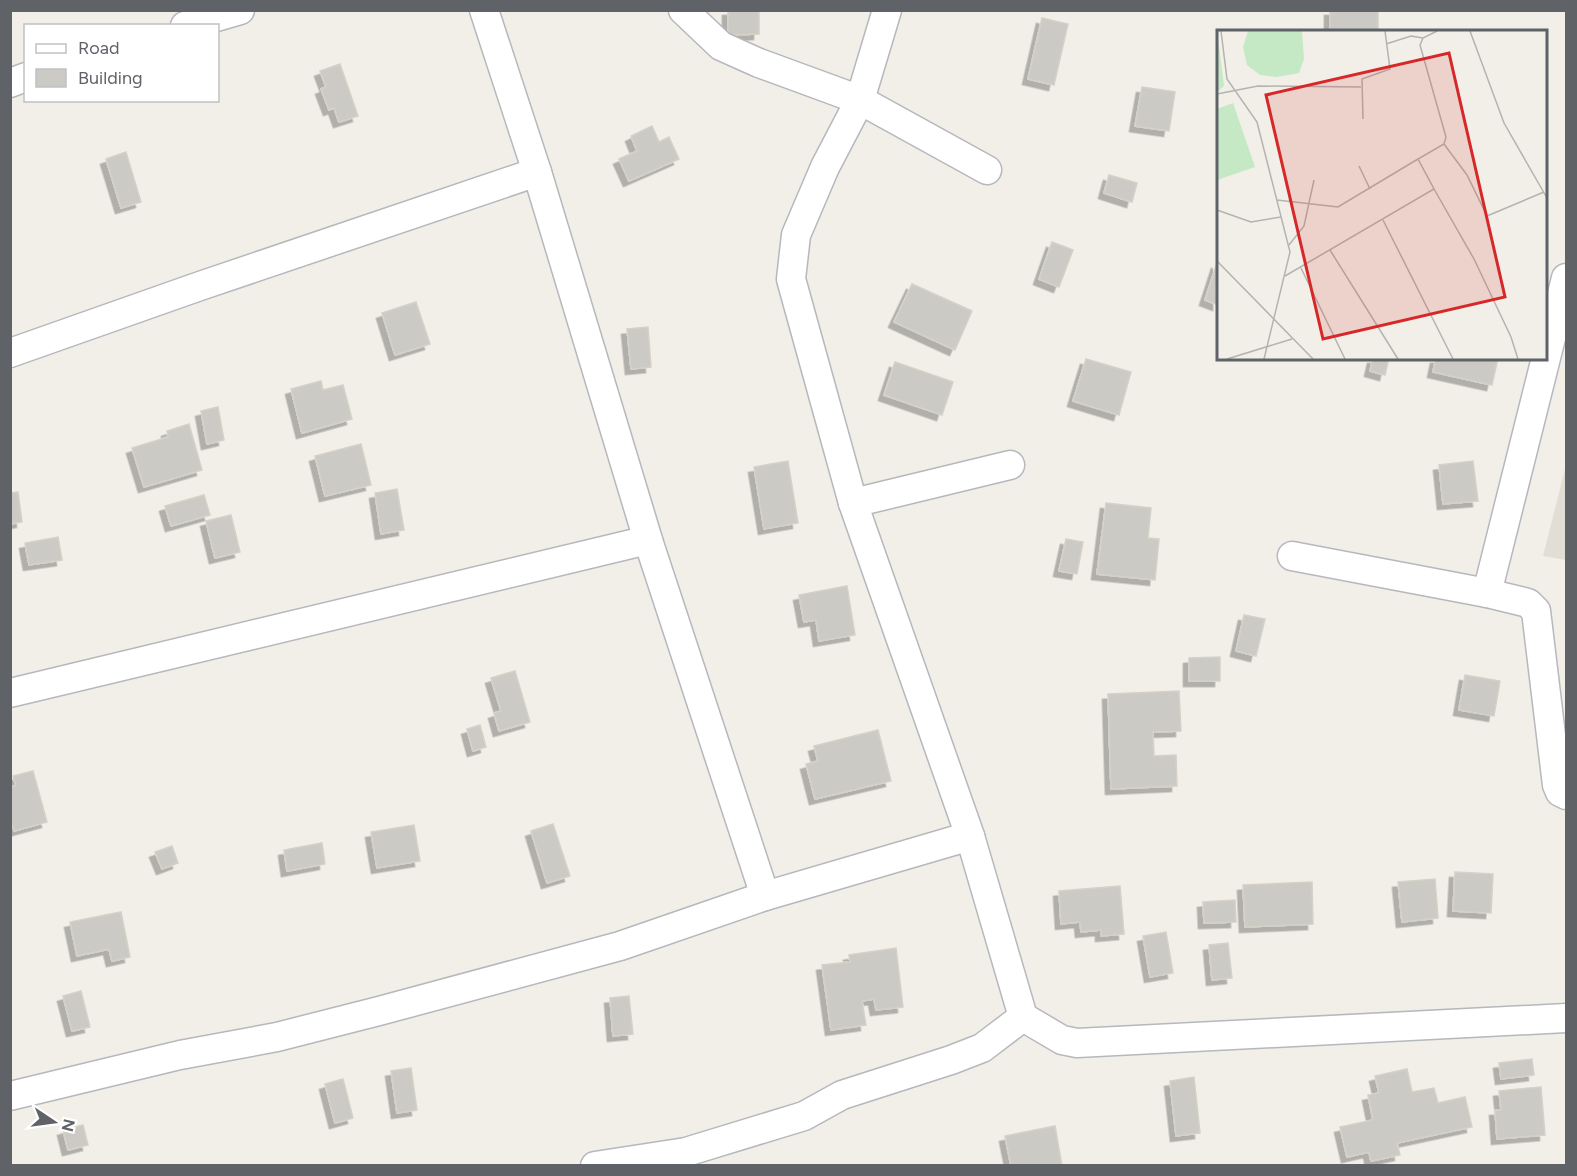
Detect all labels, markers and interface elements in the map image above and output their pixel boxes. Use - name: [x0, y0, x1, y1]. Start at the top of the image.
- legend: [24, 24, 219, 102]
- inset map: [1217, 30, 1547, 360]
- text: Road: [78, 37, 119, 59]
- text: Building: [78, 67, 143, 89]
- north arrow: [24, 1092, 84, 1152]
- text: N: [57, 1117, 79, 1133]

